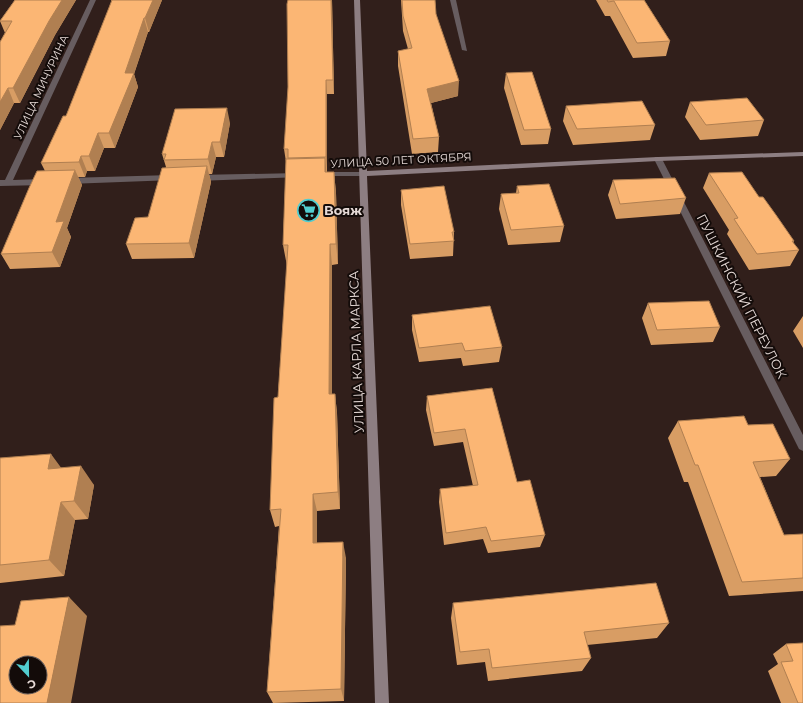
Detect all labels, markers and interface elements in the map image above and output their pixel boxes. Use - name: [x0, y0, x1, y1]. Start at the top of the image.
- street label: УЛИЦА МИЧУРИНА: [11, 32, 72, 141]
- street label: УЛИЦА 50 ЛЕТ ОКТЯБРЯ: [330, 149, 472, 171]
- supermarket icon: Вояж: [295, 197, 321, 223]
- place label: Вояж: [324, 202, 362, 218]
- street label: ПУШКИНСКИЙ ПЕРЕУЛОК: [693, 211, 791, 381]
- street label: УЛИЦА КАРЛА МАРКСА: [345, 270, 367, 434]
- north arrow: [8, 655, 48, 695]
- text: С: [25, 676, 38, 692]

